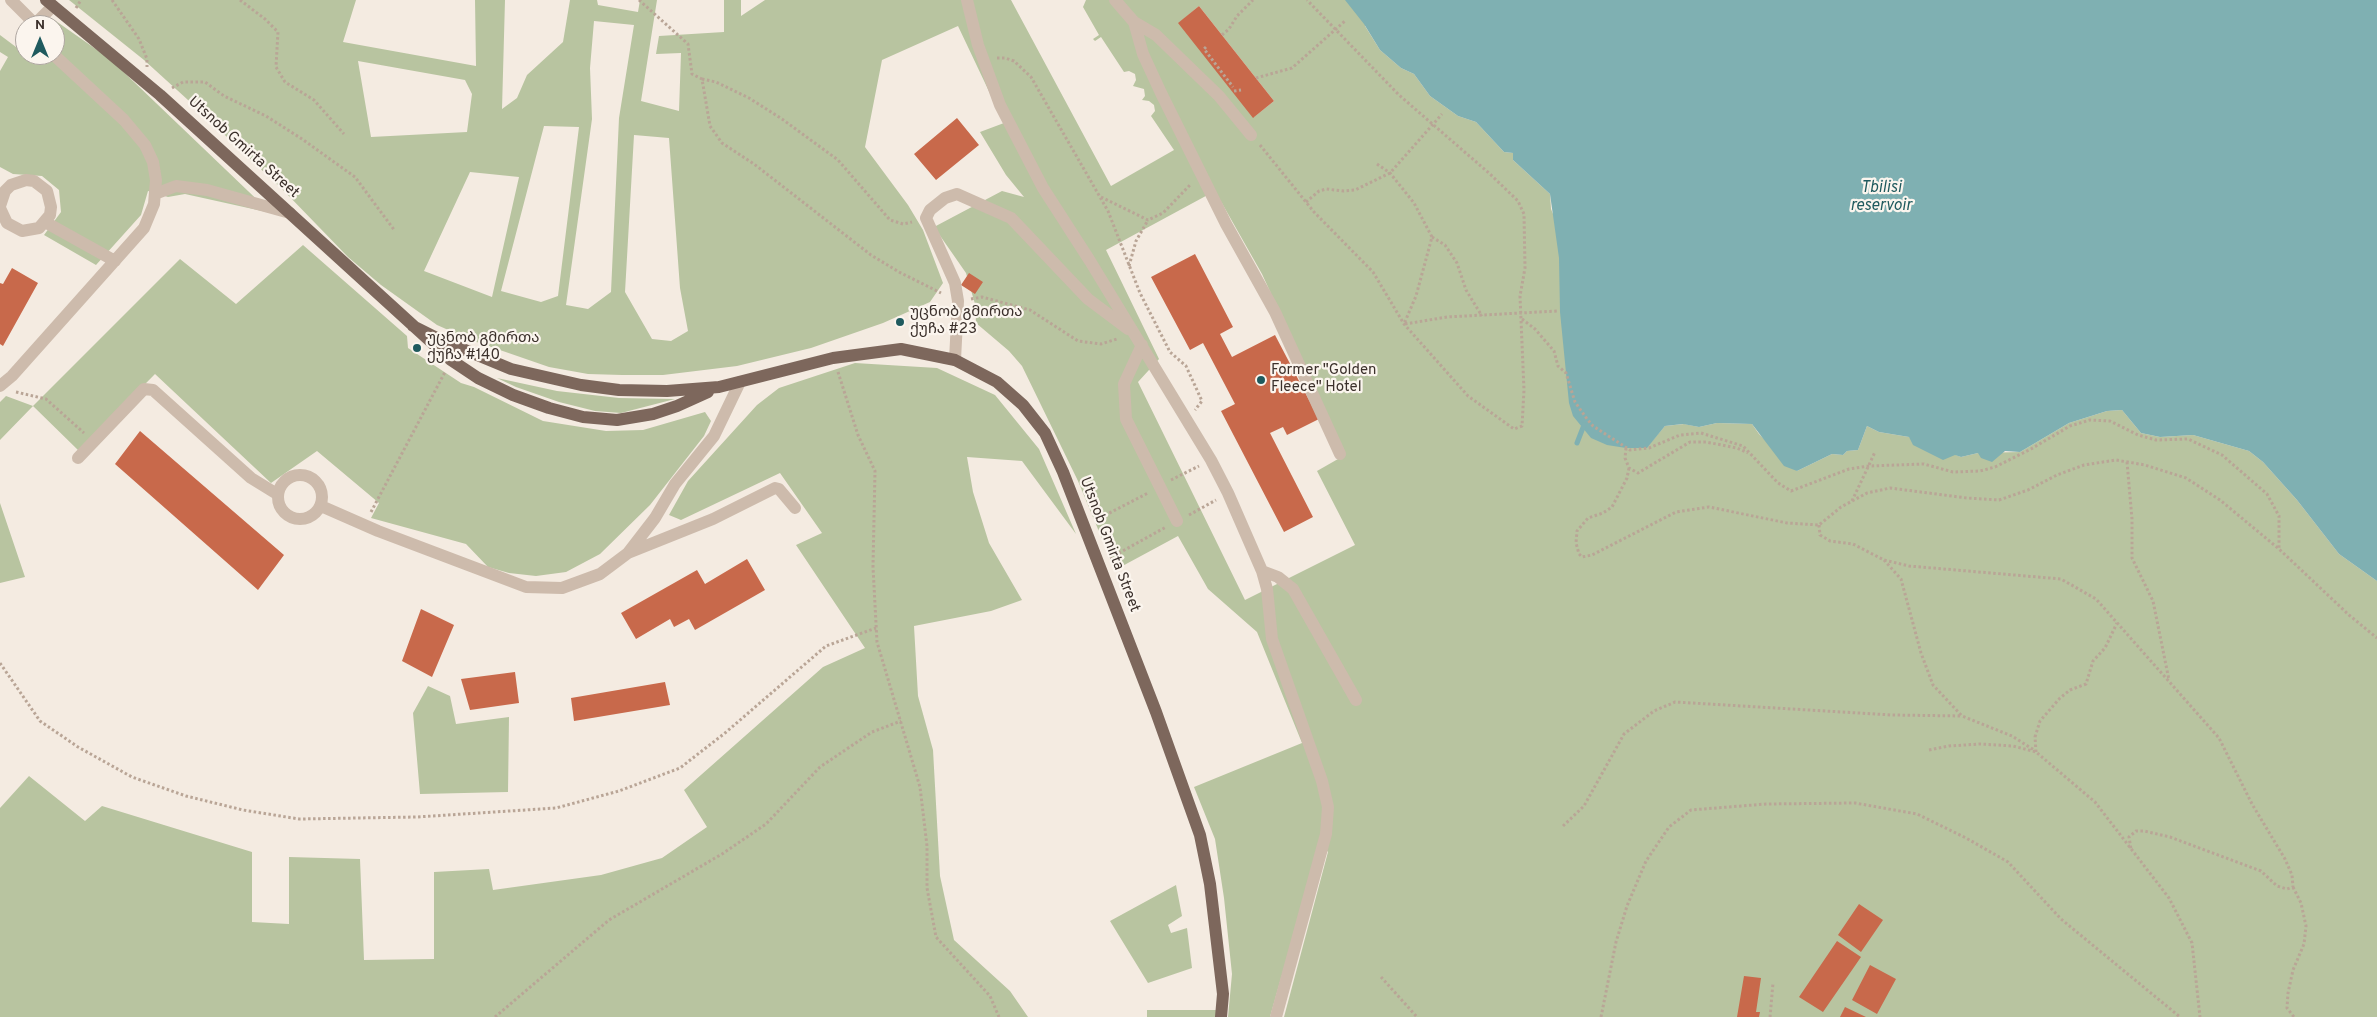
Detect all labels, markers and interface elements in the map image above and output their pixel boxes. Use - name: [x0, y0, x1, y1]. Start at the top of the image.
- north arrow: [15, 15, 65, 65]
- text: N: [35, 17, 45, 34]
- street label: Utsnob Gmirta Street: [184, 93, 302, 203]
- water label: Tbilisi reservoir: [1850, 179, 1912, 217]
- place label: უცნობ გმირთა ქუჩა #23: [910, 304, 1022, 339]
- marker: უცნობ გმირთა ქუჩა #23: [894, 316, 906, 328]
- place label: უცნობ გმირთა ქუჩა #140: [427, 330, 539, 365]
- marker: უცნობ გმირთა ქუჩა #140: [411, 342, 423, 354]
- place label: Former "Golden Fleece" Hotel: [1271, 362, 1377, 397]
- marker: Former "Golden Fleece" Hotel: [1255, 374, 1267, 386]
- street label: Utsnob Gmirta Street: [1075, 475, 1143, 615]

